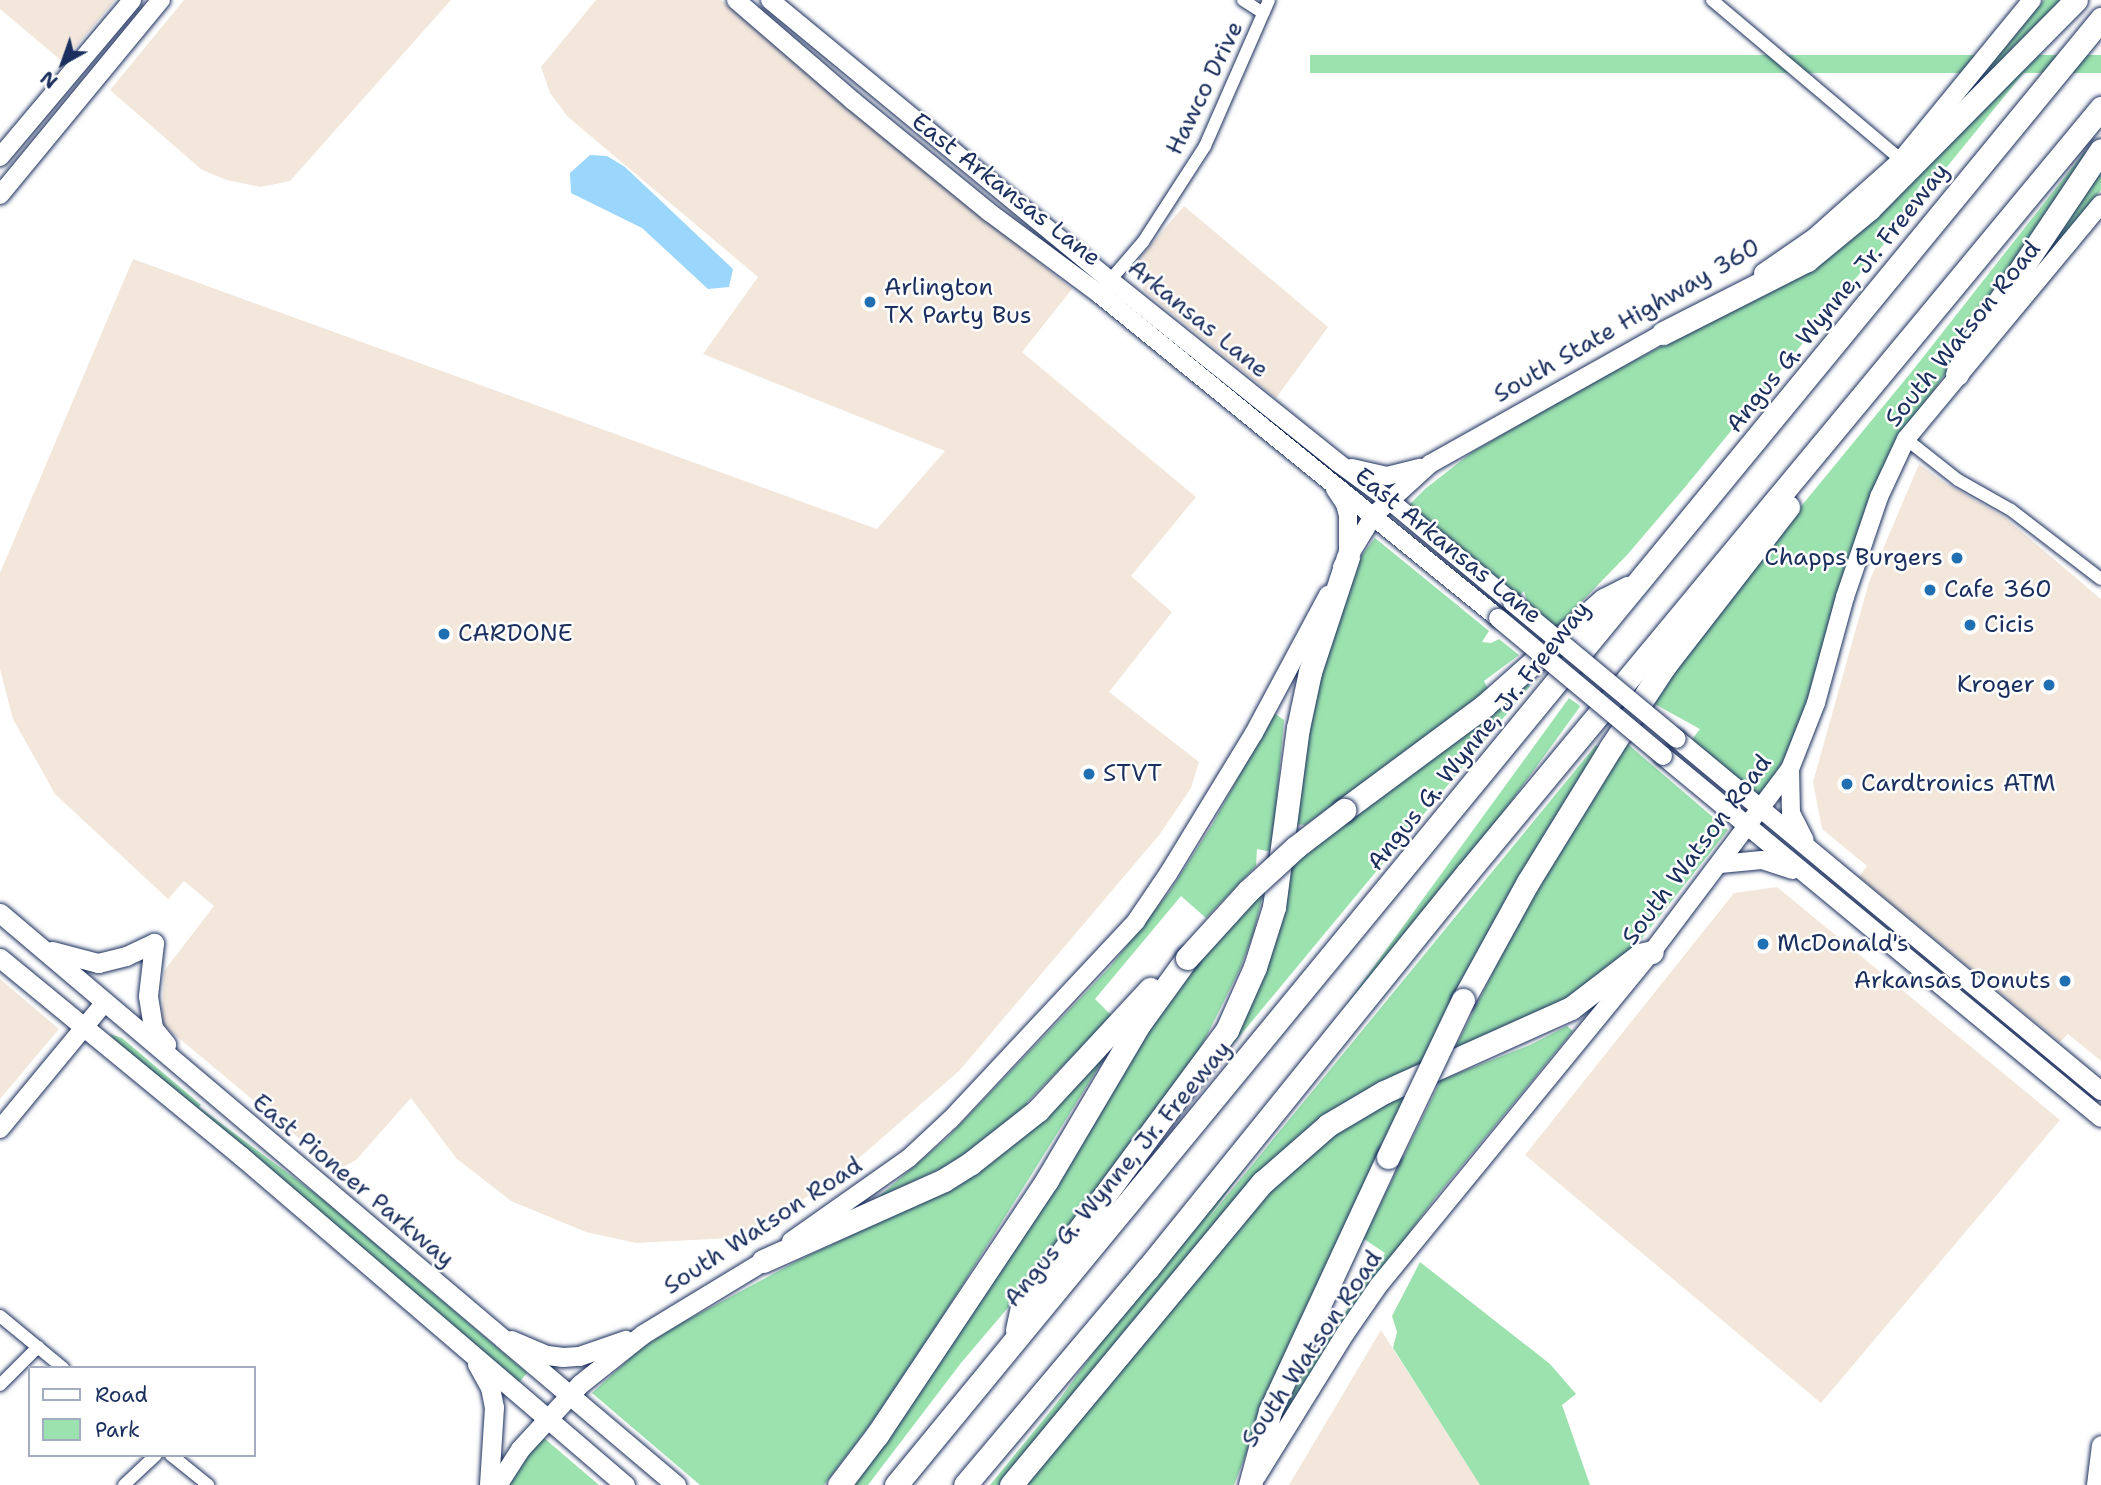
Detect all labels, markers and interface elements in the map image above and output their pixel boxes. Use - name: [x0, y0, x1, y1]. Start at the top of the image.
- street label: Hawco Drive: [1160, 16, 1250, 160]
- north arrow: [28, 28, 98, 98]
- text: N: [35, 65, 63, 94]
- street label: East Arkansas Lane: [906, 107, 1106, 273]
- street label: Angus G. Wynne, Jr. Freeway: [1720, 157, 1956, 439]
- street label: South State Highway 360: [1489, 233, 1765, 409]
- street label: South Watson Road: [1879, 235, 2047, 433]
- street label: Arkansas Lane: [1122, 254, 1274, 384]
- place label: Arlington TX Party Bus: [884, 274, 1032, 330]
- marker: Arlington TX Party Bus: [862, 294, 878, 310]
- street label: East Arkansas Lane: [1349, 462, 1547, 630]
- place label: Chapps Burgers: [1764, 544, 1943, 572]
- marker: Chapps Burgers: [1949, 550, 1965, 566]
- place label: Cafe 360: [1944, 576, 2052, 604]
- marker: Cafe 360: [1922, 582, 1938, 598]
- street label: Angus G. Wynne, Jr. Freeway: [1361, 595, 1597, 877]
- place label: Cicis: [1984, 611, 2035, 639]
- marker: Cicis: [1962, 617, 1978, 633]
- place label: CARDONE: [458, 620, 573, 648]
- marker: CARDONE: [436, 626, 452, 642]
- place label: Kroger: [1957, 671, 2035, 699]
- marker: Kroger: [2041, 677, 2057, 693]
- street label: South Watson Road: [1616, 749, 1778, 951]
- place label: STVT: [1103, 760, 1162, 788]
- marker: STVT: [1081, 766, 1097, 782]
- place label: Cardtronics ATM: [1861, 770, 2055, 798]
- marker: Cardtronics ATM: [1839, 776, 1855, 792]
- place label: McDonald's: [1777, 930, 1909, 958]
- marker: McDonald's: [1755, 936, 1771, 952]
- place label: Arkansas Donuts: [1854, 967, 2051, 995]
- marker: Arkansas Donuts: [2057, 973, 2073, 989]
- street label: Angus G. Wynne, Jr. Freeway: [998, 1035, 1238, 1313]
- street label: East Pioneer Parkway: [246, 1088, 460, 1274]
- street label: South Watson Road: [658, 1151, 868, 1301]
- street label: South Watson Road: [1236, 1245, 1388, 1453]
- legend: [28, 1366, 256, 1457]
- text: Road: [95, 1381, 148, 1409]
- text: Park: [95, 1416, 140, 1444]

